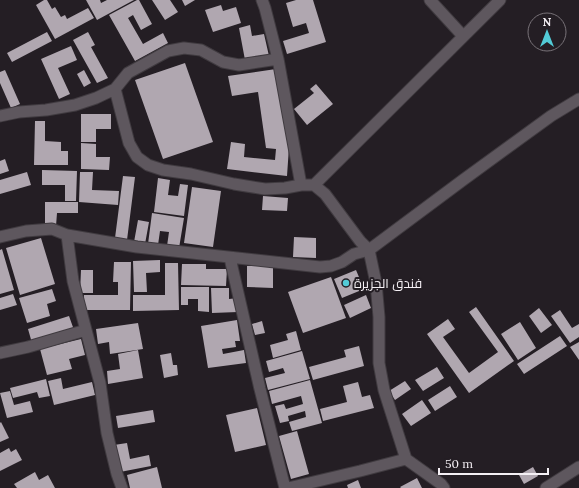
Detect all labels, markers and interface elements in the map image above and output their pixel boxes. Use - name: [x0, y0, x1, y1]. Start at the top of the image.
- north arrow: [527, 12, 567, 52]
- text: N: [543, 15, 552, 29]
- place label: فندق الجزيرة: [354, 275, 422, 292]
- marker: فندق الجزيرة: [341, 278, 351, 288]
- scale bar: [439, 450, 548, 476]
- text: 50 m: [445, 456, 473, 471]

